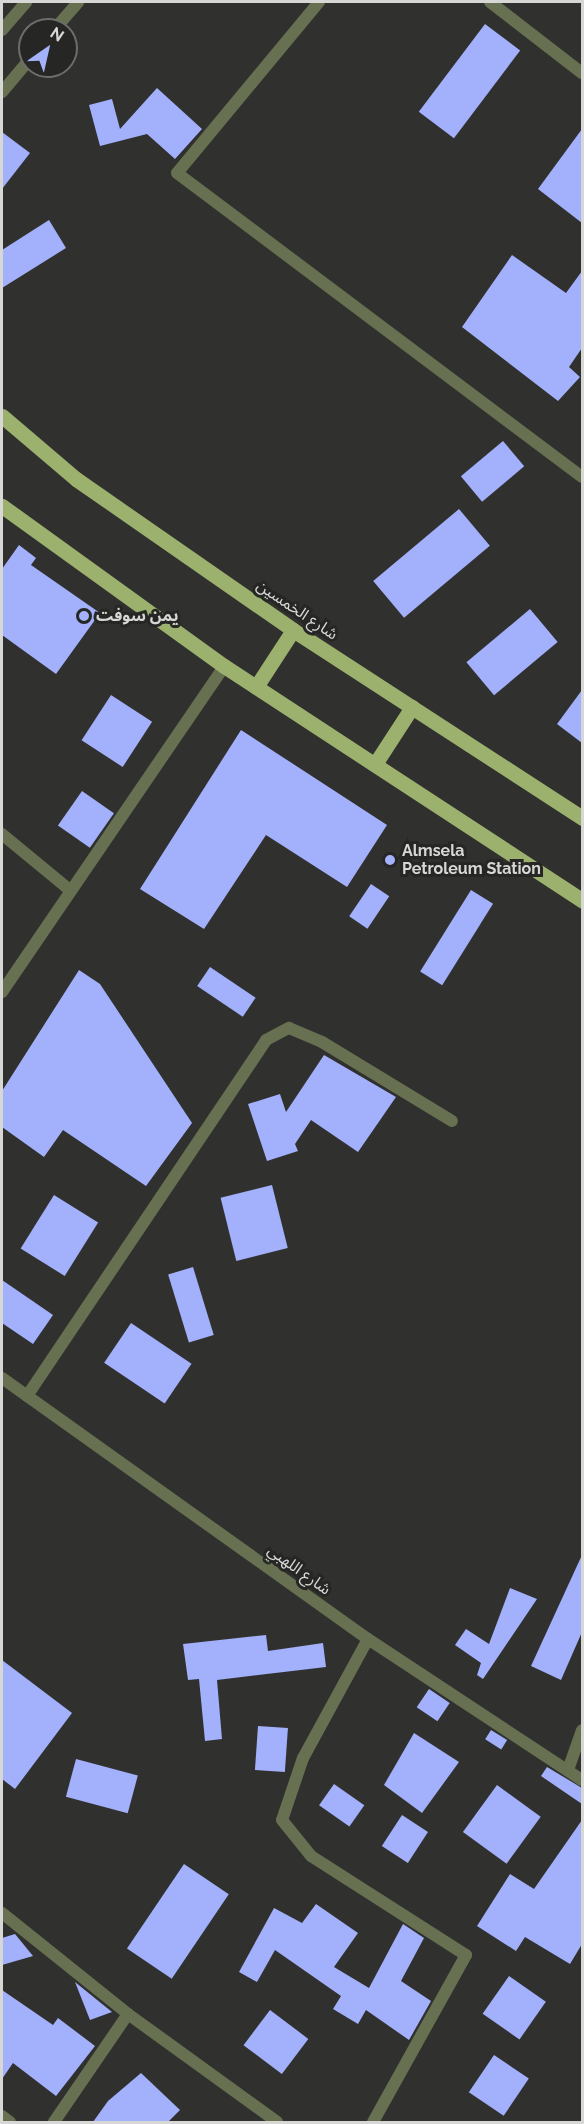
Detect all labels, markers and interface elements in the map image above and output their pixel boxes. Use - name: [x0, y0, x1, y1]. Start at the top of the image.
- north arrow: [18, 18, 78, 78]
- text: N: [47, 23, 68, 46]
- street label: شارع الخمسين: [253, 576, 341, 644]
- place label: يمن سوفت: [96, 606, 178, 626]
- marker: يمن سوفت: [77, 609, 91, 623]
- place label: Almsela Petroleum Station: [402, 841, 541, 879]
- marker: Almsela Petroleum Station: [383, 853, 397, 867]
- street label: شارع اللهبي: [264, 1541, 334, 1599]

